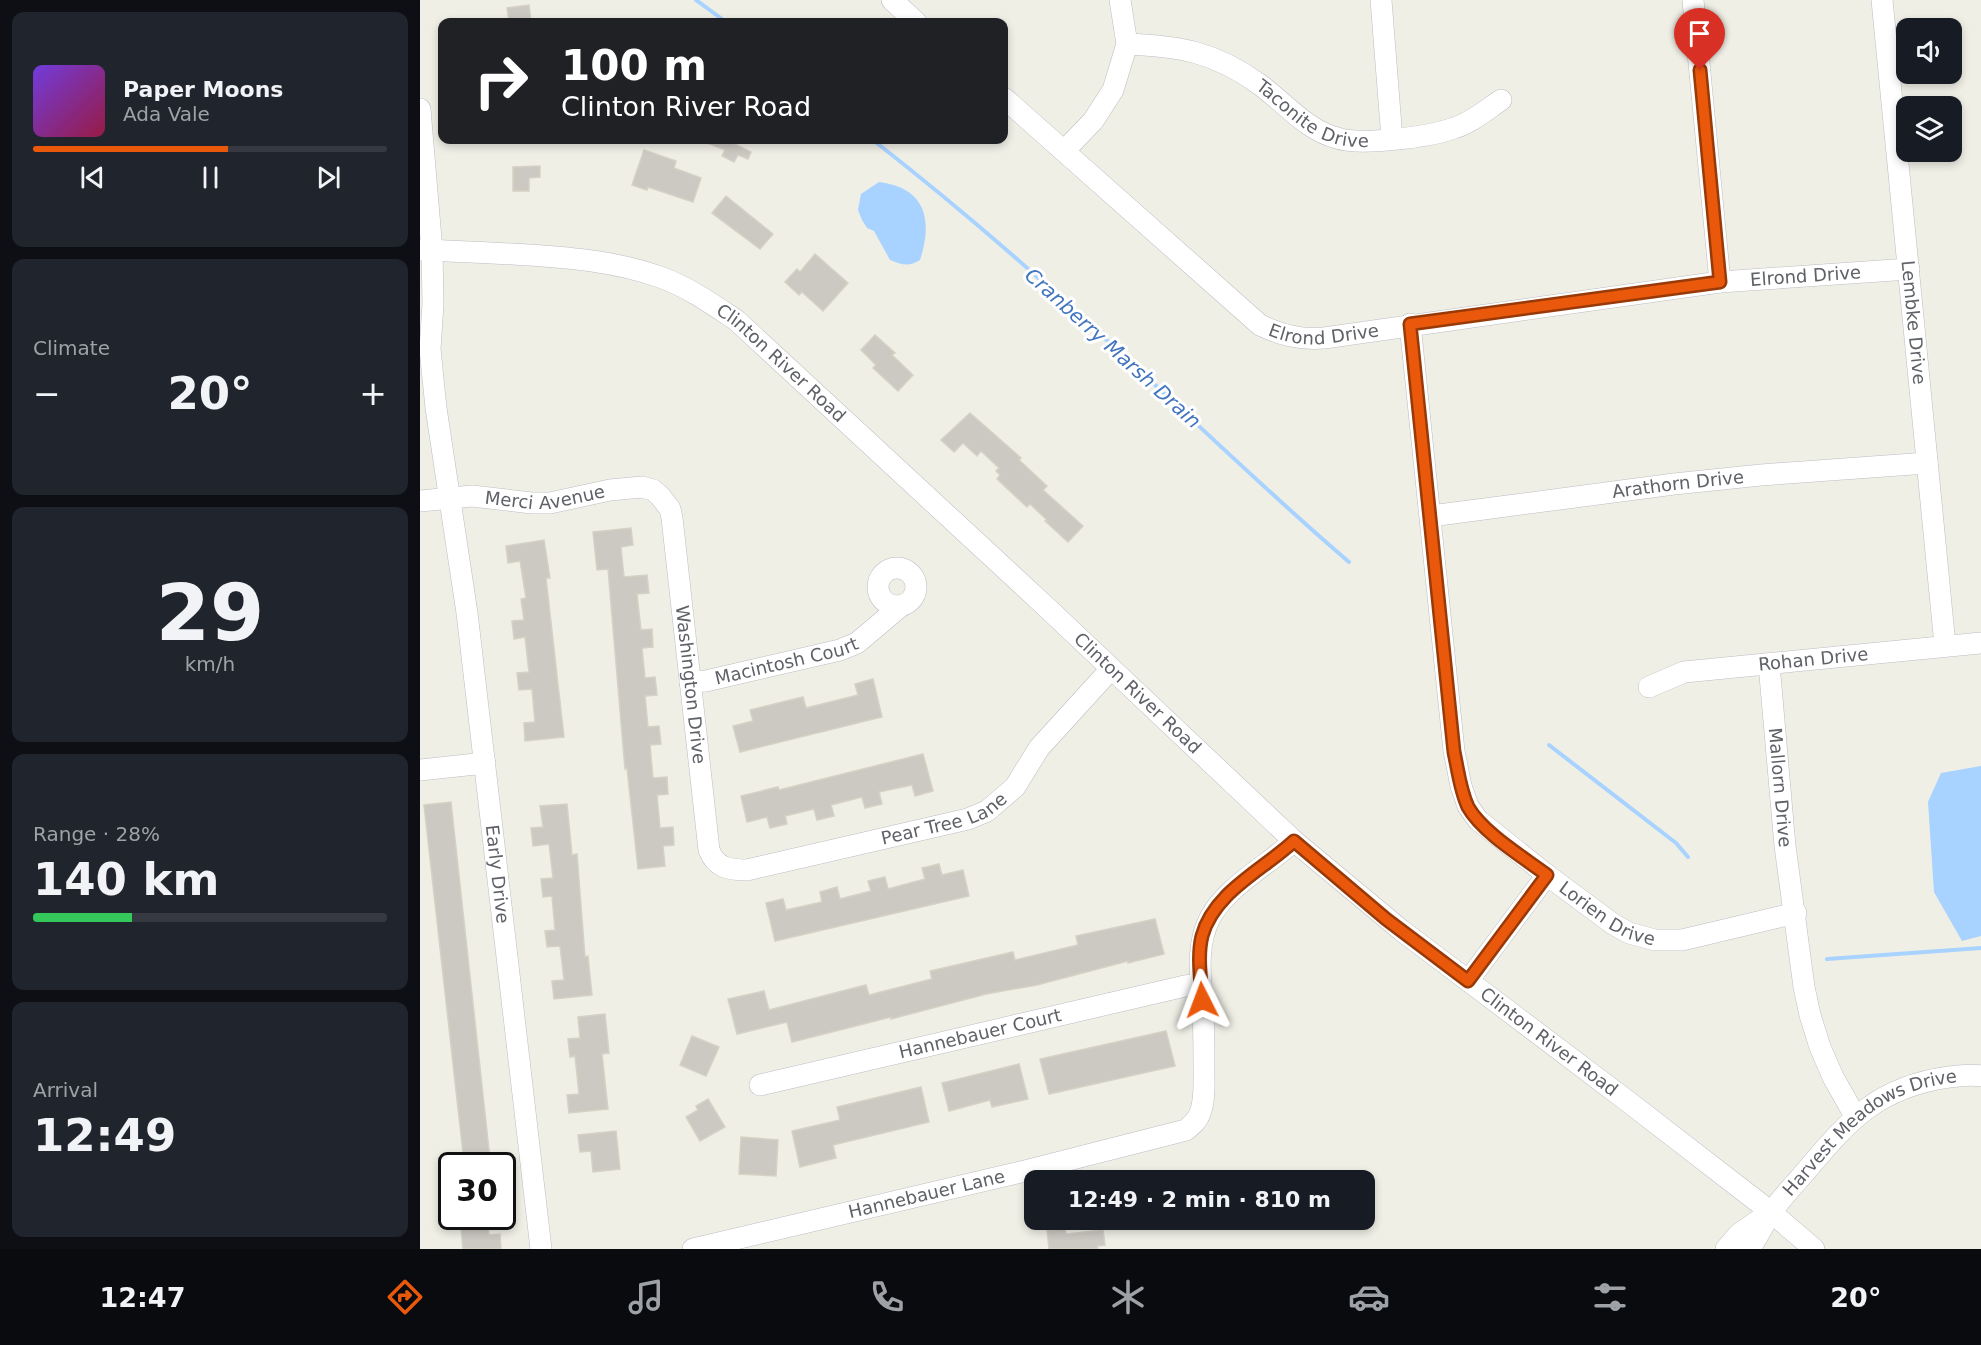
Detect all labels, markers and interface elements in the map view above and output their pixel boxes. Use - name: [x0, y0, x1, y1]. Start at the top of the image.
- pin: [1674, 8, 1725, 70]
- icon: arrive: [1683, 17, 1716, 50]
- map controls: [1896, 18, 1962, 162]
- button: sound: [1896, 18, 1962, 84]
- text: 100 m: [561, 41, 707, 90]
- icon: right: [462, 42, 540, 120]
- street label: Taconite Drive: [1252, 74, 1369, 151]
- text: Paper Moons: [123, 77, 283, 102]
- text: Clinton River Road: [561, 91, 811, 122]
- button: layers: [1896, 96, 1962, 162]
- text: Ada Vale: [123, 102, 210, 126]
- icon: previous: [76, 161, 109, 194]
- icon: pause: [194, 161, 227, 194]
- icon: next: [312, 161, 345, 194]
- street label: Lembke Drive: [1897, 259, 1930, 385]
- street label: Elrond Drive: [1749, 261, 1862, 290]
- water label: Cranberry Marsh Drain: [1020, 263, 1206, 433]
- street label: Clinton River Road: [713, 299, 850, 426]
- street label: Elrond Drive: [1266, 319, 1380, 349]
- text: Climate: [33, 336, 110, 360]
- text: 20°: [167, 367, 253, 420]
- text: −: [33, 374, 61, 413]
- text: +: [359, 374, 387, 413]
- street label: Arathorn Drive: [1611, 466, 1745, 502]
- street label: Merci Avenue: [484, 480, 607, 513]
- text: 29: [156, 568, 264, 658]
- street label: Washington Drive: [672, 604, 710, 765]
- street label: Clinton River Road: [1070, 628, 1206, 758]
- street label: Macintosh Court: [713, 633, 861, 689]
- street label: Rohan Drive: [1757, 643, 1869, 675]
- text: km/h: [185, 652, 235, 676]
- street label: Mallorn Drive: [1765, 727, 1796, 848]
- street label: Pear Tree Lane: [879, 788, 1011, 849]
- text: Range · 28%: [33, 822, 160, 846]
- street label: Early Drive: [482, 823, 514, 924]
- text: 140 km: [33, 853, 219, 906]
- street label: Lorien Drive: [1555, 877, 1658, 950]
- position arrow: [1170, 968, 1234, 1032]
- street label: Clinton River Road: [1476, 983, 1622, 1100]
- street label: Hannebauer Court: [897, 1004, 1063, 1062]
- street label: Harvest Meadows Drive: [1778, 1065, 1958, 1200]
- text: Arrival: [33, 1078, 98, 1102]
- text: 12:49: [33, 1109, 176, 1162]
- speed limit sign: 30: [438, 1152, 516, 1230]
- street label: Hannebauer Lane: [846, 1165, 1007, 1222]
- text: 12:49 · 2 min · 810 m: [1068, 1187, 1331, 1212]
- icon: directions: [384, 1276, 426, 1318]
- icon: music: [625, 1276, 667, 1318]
- icon: phone: [866, 1276, 908, 1318]
- icon: climate: [1107, 1276, 1149, 1318]
- icon: car: [1348, 1276, 1390, 1318]
- icon: filters: [1589, 1276, 1631, 1318]
- text: 12:47: [99, 1282, 185, 1313]
- text: 20°: [1830, 1282, 1881, 1313]

